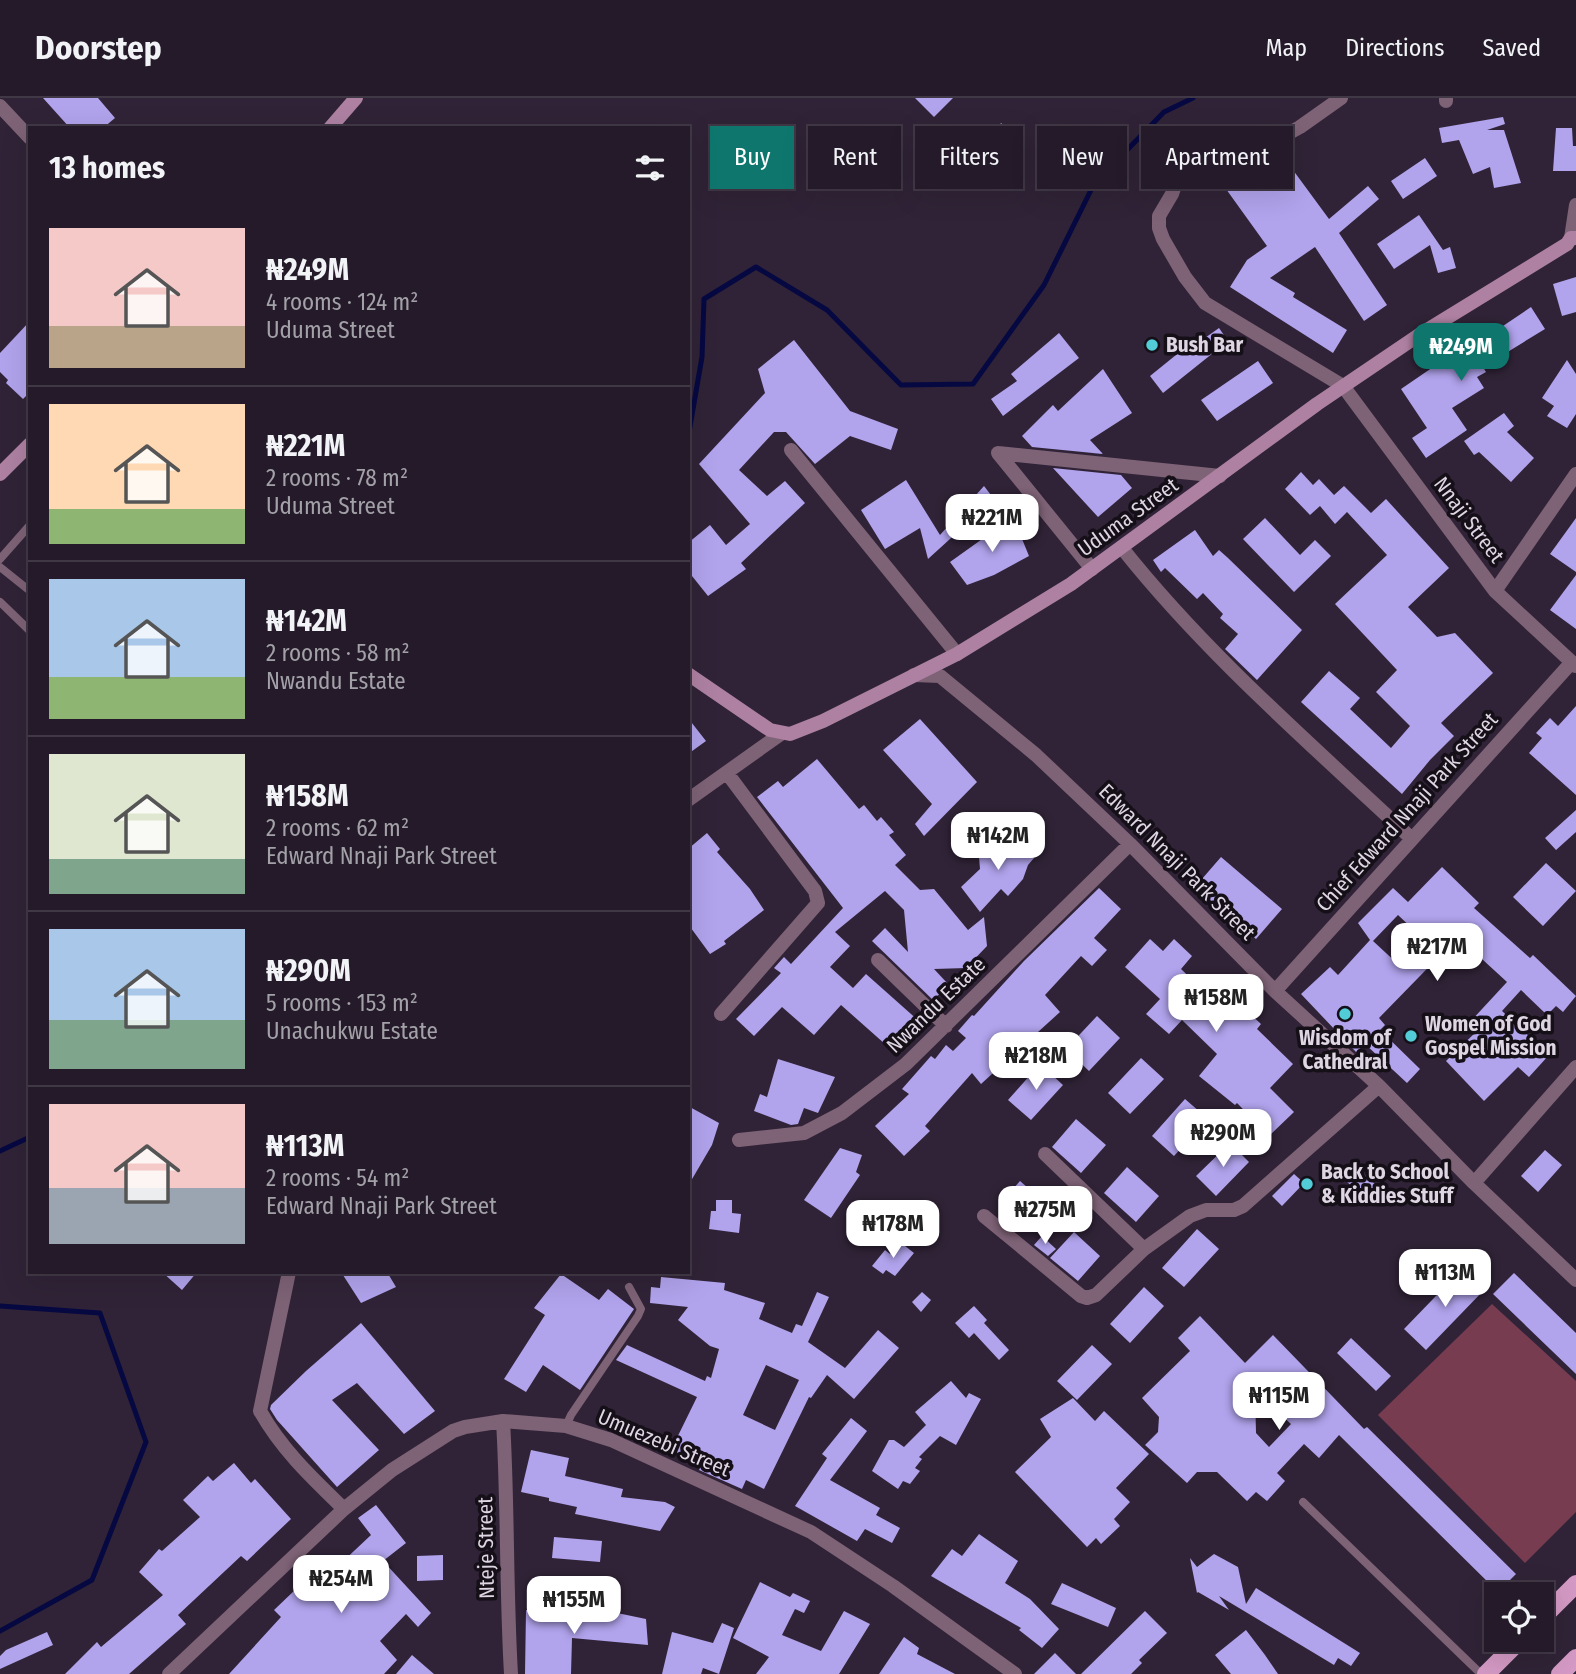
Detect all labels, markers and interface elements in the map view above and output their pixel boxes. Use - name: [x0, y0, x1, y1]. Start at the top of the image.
- text: Doorstep: [35, 28, 162, 68]
- text: Map: [1266, 34, 1307, 62]
- text: Directions: [1345, 34, 1444, 62]
- text: Saved: [1482, 34, 1541, 62]
- chip: Buy: [710, 126, 794, 189]
- chip: Rent: [808, 126, 901, 189]
- chip: Filters: [915, 126, 1023, 189]
- chip: New: [1037, 126, 1127, 189]
- chip: Apartment: [1141, 126, 1293, 189]
- icon: filters: [631, 149, 669, 187]
- text: 13 homes: [49, 150, 165, 186]
- text: ₦249M: [266, 252, 349, 288]
- icon: home: [105, 256, 189, 340]
- text: 4 rooms · 124 m²: [266, 288, 418, 316]
- text: Uduma Street: [266, 316, 395, 344]
- pin: ₦249M: [1412, 324, 1510, 383]
- place label: Bush Bar: [1166, 332, 1243, 358]
- text: ₦249M: [1429, 332, 1493, 360]
- marker: Bush Bar: [1144, 337, 1160, 353]
- text: ₦221M: [266, 428, 345, 464]
- icon: home: [105, 432, 189, 516]
- text: 2 rooms · 78 m²: [266, 464, 408, 492]
- street label: Uduma Street: [1073, 472, 1183, 562]
- street label: Nnaji Street: [1428, 472, 1510, 568]
- text: Uduma Street: [266, 492, 395, 520]
- pin: ₦221M: [943, 494, 1041, 554]
- text: ₦221M: [962, 503, 1022, 531]
- text: ₦142M: [266, 603, 347, 639]
- icon: home: [105, 607, 189, 691]
- text: 2 rooms · 58 m²: [266, 639, 410, 667]
- text: Nwandu Estate: [266, 667, 406, 695]
- street label: Chief Edward Nnaji Park Street: [1311, 707, 1503, 917]
- text: ₦158M: [266, 778, 349, 814]
- street label: Edward Nnaji Park Street: [1093, 778, 1261, 946]
- icon: home: [105, 782, 189, 866]
- pin: ₦142M: [949, 812, 1047, 872]
- text: 2 rooms · 62 m²: [266, 814, 409, 842]
- text: ₦142M: [967, 821, 1029, 849]
- text: Edward Nnaji Park Street: [266, 842, 497, 870]
- pin: ₦217M: [1388, 924, 1486, 983]
- text: ₦217M: [1407, 932, 1467, 960]
- street label: Nwandu Estate: [881, 951, 991, 1059]
- text: ₦290M: [266, 953, 351, 989]
- icon: home: [105, 957, 189, 1041]
- pin: ₦158M: [1167, 974, 1265, 1034]
- text: ₦158M: [1184, 983, 1248, 1011]
- text: 5 rooms · 153 m²: [266, 989, 418, 1017]
- marker: Wisdom of Cathedral: [1337, 1006, 1353, 1022]
- place label: Women of God Gospel Mission: [1425, 1011, 1556, 1061]
- text: Unachukwu Estate: [266, 1017, 438, 1045]
- place label: Wisdom of Cathedral: [1299, 1025, 1393, 1075]
- marker: Women of God Gospel Mission: [1403, 1028, 1419, 1044]
- pin: ₦218M: [987, 1032, 1085, 1092]
- text: ₦218M: [1005, 1041, 1067, 1069]
- pin: ₦290M: [1174, 1110, 1272, 1169]
- text: ₦290M: [1190, 1118, 1256, 1146]
- text: ₦113M: [266, 1128, 344, 1164]
- icon: home: [105, 1132, 189, 1216]
- place label: Back to School & Kiddies Stuff: [1321, 1159, 1455, 1209]
- text: 2 rooms · 54 m²: [266, 1164, 409, 1192]
- marker: Back to School & Kiddies Stuff: [1299, 1176, 1315, 1192]
- pin: ₦275M: [996, 1186, 1094, 1246]
- text: Edward Nnaji Park Street: [266, 1192, 497, 1220]
- text: ₦275M: [1014, 1195, 1076, 1223]
- pin: ₦178M: [844, 1200, 942, 1260]
- text: ₦178M: [862, 1209, 924, 1237]
- pin: ₦113M: [1396, 1250, 1494, 1309]
- text: ₦113M: [1415, 1258, 1475, 1286]
- pin: ₦115M: [1230, 1372, 1328, 1432]
- text: ₦115M: [1249, 1381, 1309, 1409]
- street label: Umuezebi Street: [594, 1403, 734, 1483]
- street label: Nteje Street: [472, 1497, 500, 1599]
- pin: ₦254M: [292, 1556, 390, 1615]
- text: ₦254M: [309, 1564, 373, 1592]
- pin: ₦155M: [525, 1576, 623, 1636]
- map controls: [1484, 1582, 1554, 1652]
- button: locate: [1484, 1582, 1554, 1652]
- text: ₦155M: [543, 1585, 605, 1613]

